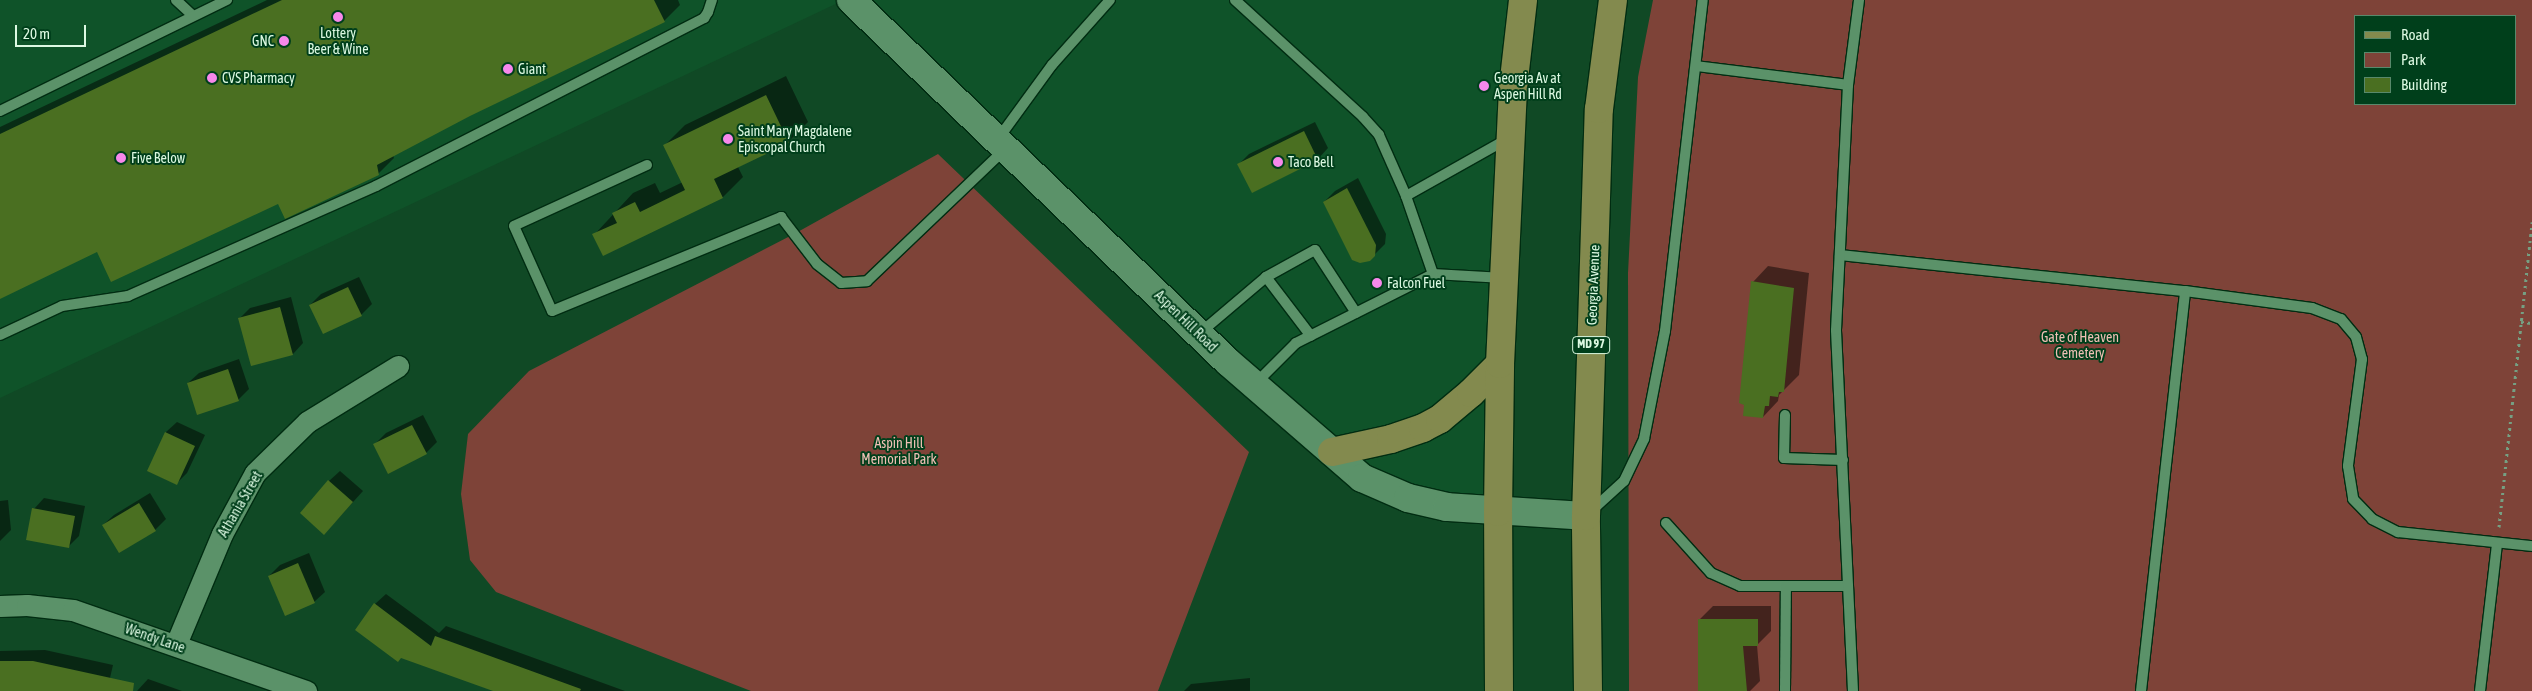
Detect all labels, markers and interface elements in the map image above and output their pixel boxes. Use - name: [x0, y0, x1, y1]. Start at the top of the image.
- marker: Lottery Beer & Wine: [332, 11, 344, 23]
- scale bar: [18, 15, 89, 47]
- legend: [2354, 15, 2517, 105]
- text: 20 m: [23, 25, 50, 42]
- place label: Lottery Beer & Wine: [307, 25, 369, 58]
- text: Road: [2401, 26, 2430, 43]
- place label: GNC: [252, 33, 274, 49]
- marker: GNC: [278, 35, 290, 47]
- text: Park: [2401, 51, 2426, 68]
- place label: Giant: [518, 61, 546, 77]
- marker: Giant: [502, 63, 514, 75]
- place label: CVS Pharmacy: [222, 70, 295, 86]
- place label: Georgia Av at Aspen Hill Rd: [1494, 70, 1562, 102]
- marker: CVS Pharmacy: [206, 72, 218, 84]
- text: Building: [2401, 76, 2447, 93]
- marker: Georgia Av at Aspen Hill Rd: [1478, 80, 1490, 92]
- place label: Saint Mary Magdalene Episcopal Church: [738, 123, 852, 156]
- marker: Saint Mary Magdalene Episcopal Church: [722, 133, 734, 145]
- place label: Five Below: [131, 150, 185, 166]
- marker: Five Below: [115, 152, 127, 164]
- place label: Taco Bell: [1288, 154, 1334, 170]
- marker: Taco Bell: [1272, 156, 1284, 168]
- street label: Georgia Avenue: [1583, 245, 1603, 325]
- place label: Falcon Fuel: [1387, 275, 1445, 291]
- marker: Falcon Fuel: [1371, 277, 1383, 289]
- street label: Aspen Hill Road: [1151, 287, 1221, 355]
- park label: Gate of Heaven Cemetery: [2041, 329, 2119, 362]
- road number: MD 97: [1571, 336, 1611, 354]
- park label: Aspin Hill Memorial Park: [861, 435, 937, 468]
- street label: Athania Street: [214, 468, 266, 540]
- street label: Wendy Lane: [123, 620, 187, 656]

